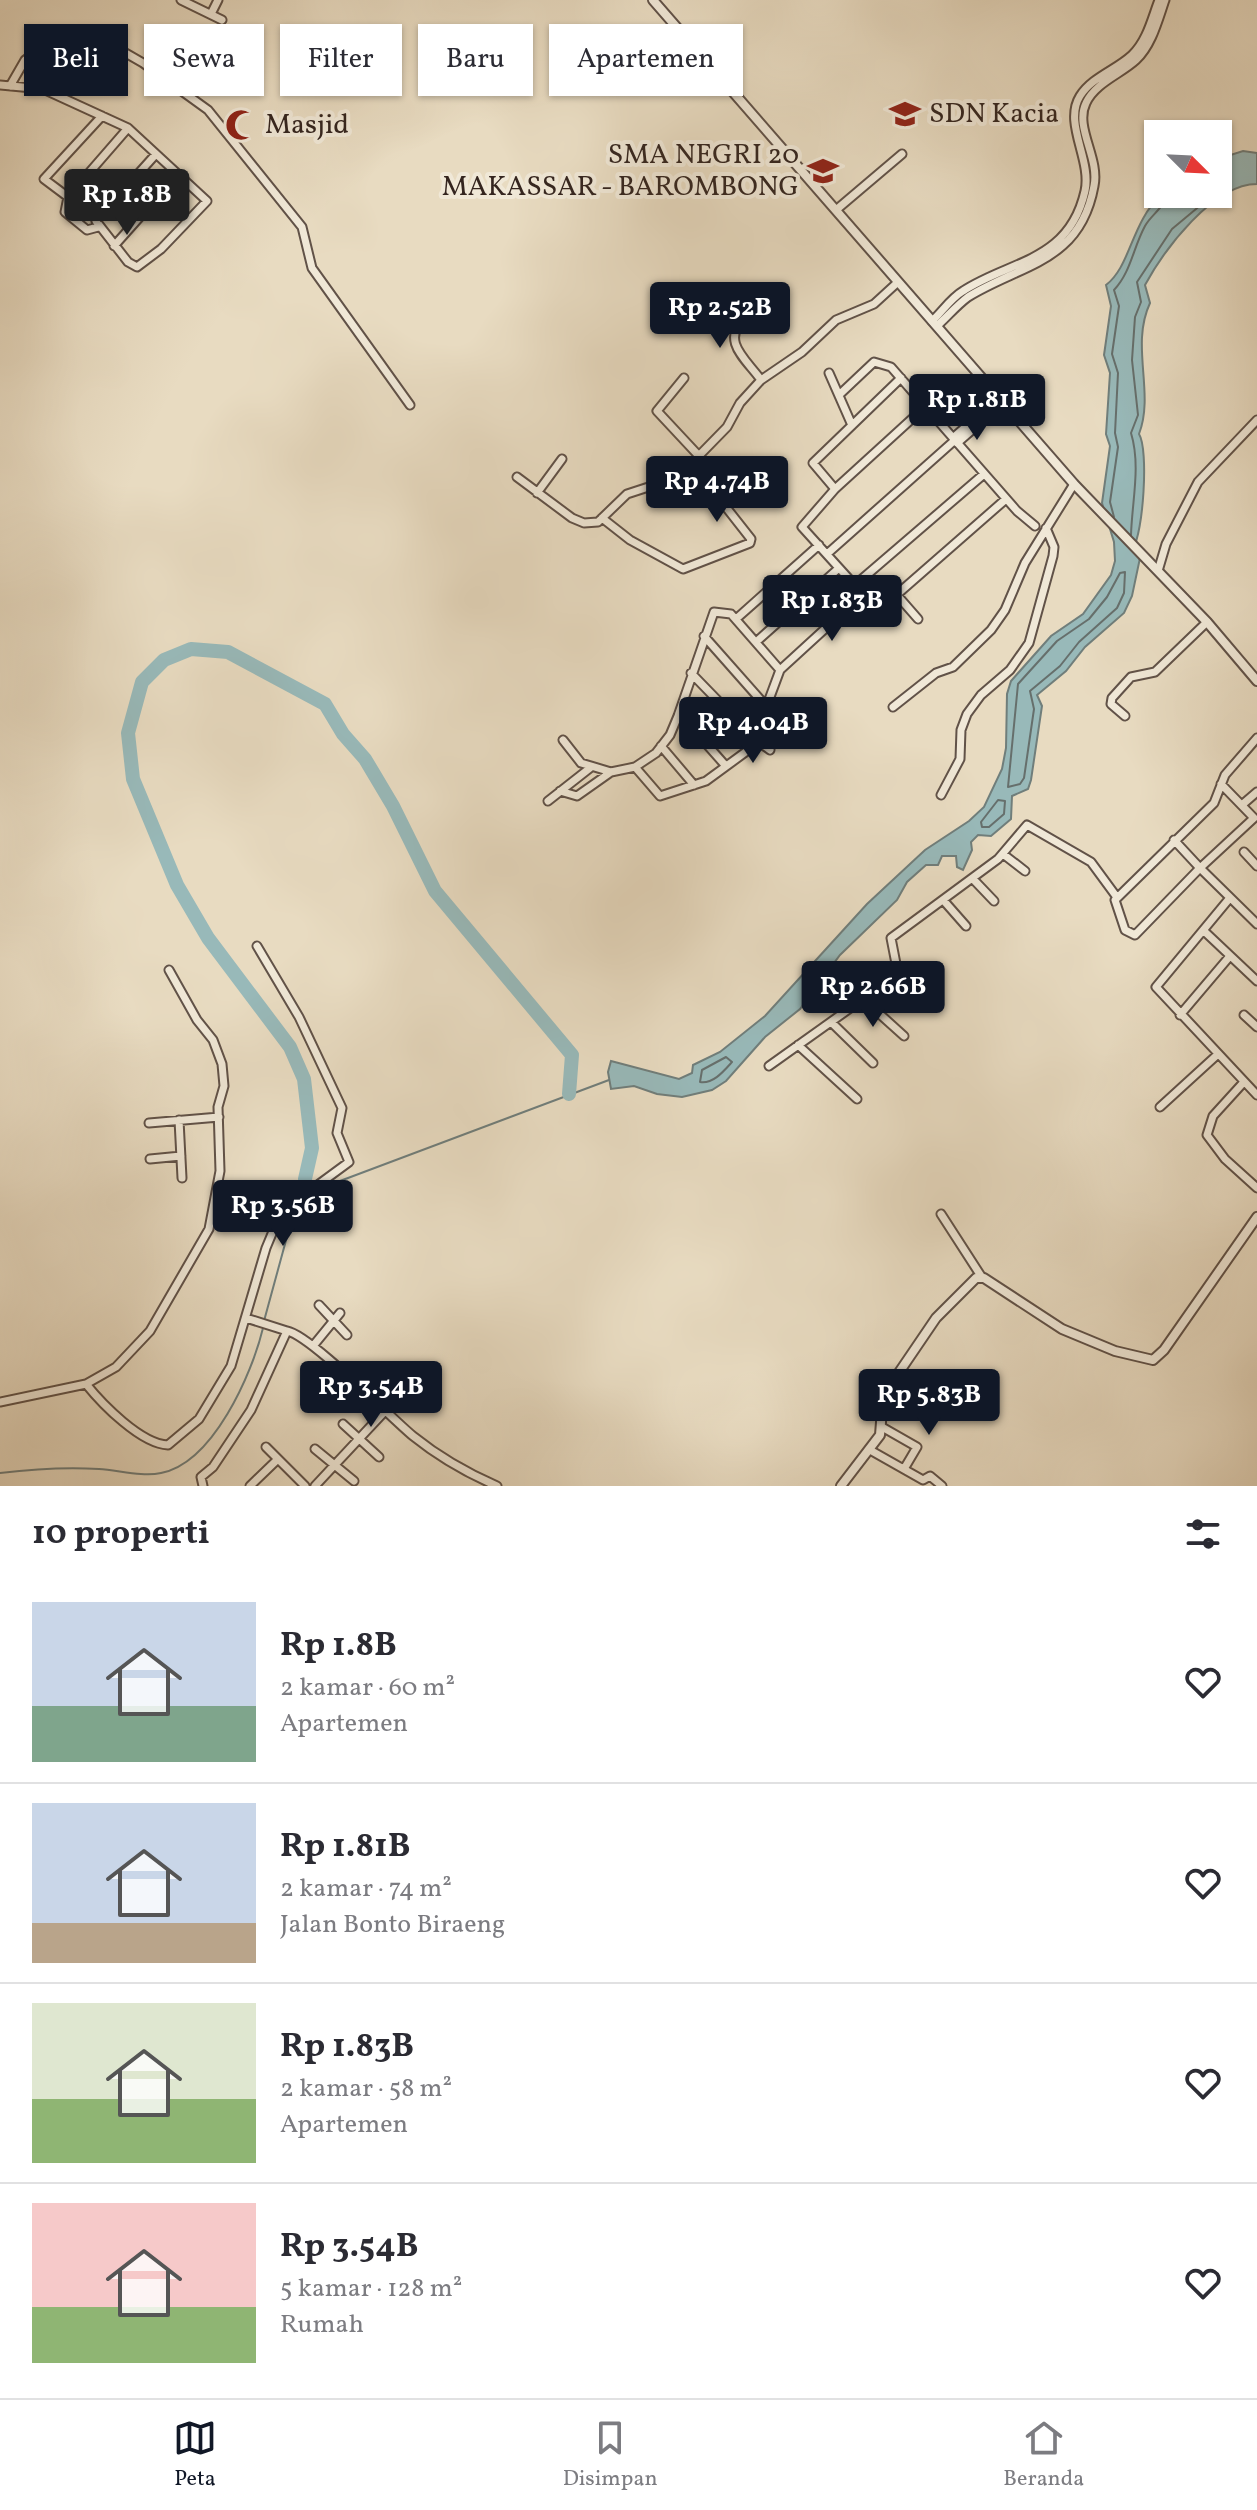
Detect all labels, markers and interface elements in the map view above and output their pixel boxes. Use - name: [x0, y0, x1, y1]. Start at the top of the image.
- chip: Beli: [24, 24, 128, 96]
- chip: Sewa: [144, 24, 264, 96]
- chip: Filter: [280, 24, 402, 96]
- chip: Baru: [418, 24, 533, 96]
- chip: Apartemen: [549, 24, 743, 96]
- place label: SDN Kacia: [929, 95, 1059, 134]
- school or university icon: SDN Kacia: [888, 97, 922, 131]
- place label: Masjid: [265, 106, 349, 145]
- mosque icon: Masjid: [224, 108, 258, 142]
- north arrow: [1144, 120, 1232, 208]
- map controls: [1144, 120, 1232, 208]
- place label: SMA NEGRI 20 MAKASSAR - BAROMBONG: [442, 136, 799, 207]
- school or university icon: SMA NEGRI 20 MAKASSAR - BAROMBONG: [806, 154, 840, 188]
- pin: Rp 1.8B: [53, 169, 201, 237]
- text: Rp 1.8B: [82, 177, 172, 213]
- pin: Rp 2.52B: [637, 282, 803, 350]
- text: Rp 2.52B: [668, 290, 772, 326]
- pin: Rp 1.81B: [894, 374, 1060, 442]
- text: Rp 1.81B: [927, 382, 1027, 418]
- pin: Rp 4.74B: [634, 456, 800, 524]
- text: Rp 4.74B: [664, 464, 770, 500]
- pin: Rp 1.83B: [749, 575, 915, 643]
- text: Rp 1.83B: [781, 583, 883, 619]
- pin: Rp 4.04B: [670, 697, 836, 765]
- text: Rp 4.04B: [697, 705, 809, 741]
- pin: Rp 2.66B: [790, 961, 956, 1029]
- text: Rp 2.66B: [820, 969, 926, 1005]
- pin: Rp 3.56B: [200, 1180, 366, 1248]
- text: Rp 3.56B: [231, 1188, 335, 1224]
- pin: Rp 3.54B: [288, 1361, 454, 1429]
- text: Rp 3.54B: [318, 1369, 424, 1405]
- pin: Rp 5.83B: [846, 1369, 1012, 1437]
- text: Rp 5.83B: [877, 1377, 981, 1413]
- text: 10 properti: [32, 1511, 210, 1558]
- icon: filters: [1181, 1512, 1225, 1556]
- text: Rp 1.8B: [280, 1623, 397, 1670]
- icon: home: [96, 1634, 192, 1730]
- icon: heart: [1181, 1660, 1225, 1704]
- text: 2 kamar · 60 m²: [280, 1670, 455, 1706]
- text: Apartemen: [280, 1706, 408, 1742]
- text: Rp 1.81B: [280, 1824, 410, 1871]
- icon: home: [96, 1835, 192, 1931]
- icon: heart: [1181, 1861, 1225, 1905]
- text: 2 kamar · 74 m²: [280, 1871, 452, 1907]
- text: Jalan Bonto Biraeng: [280, 1907, 505, 1943]
- text: Rp 1.83B: [280, 2024, 414, 2071]
- icon: home: [96, 2035, 192, 2131]
- icon: heart: [1181, 2061, 1225, 2105]
- text: 2 kamar · 58 m²: [280, 2071, 452, 2107]
- text: Apartemen: [280, 2107, 408, 2143]
- text: Rp 3.54B: [280, 2224, 419, 2271]
- icon: home: [96, 2235, 192, 2331]
- icon: heart: [1181, 2261, 1225, 2305]
- text: 5 kamar · 128 m²: [280, 2271, 462, 2307]
- text: Rumah: [280, 2307, 364, 2343]
- tab: Peta: [173, 2416, 217, 2495]
- tab: Disimpan: [563, 2416, 658, 2495]
- tab: Beranda: [1003, 2416, 1084, 2495]

